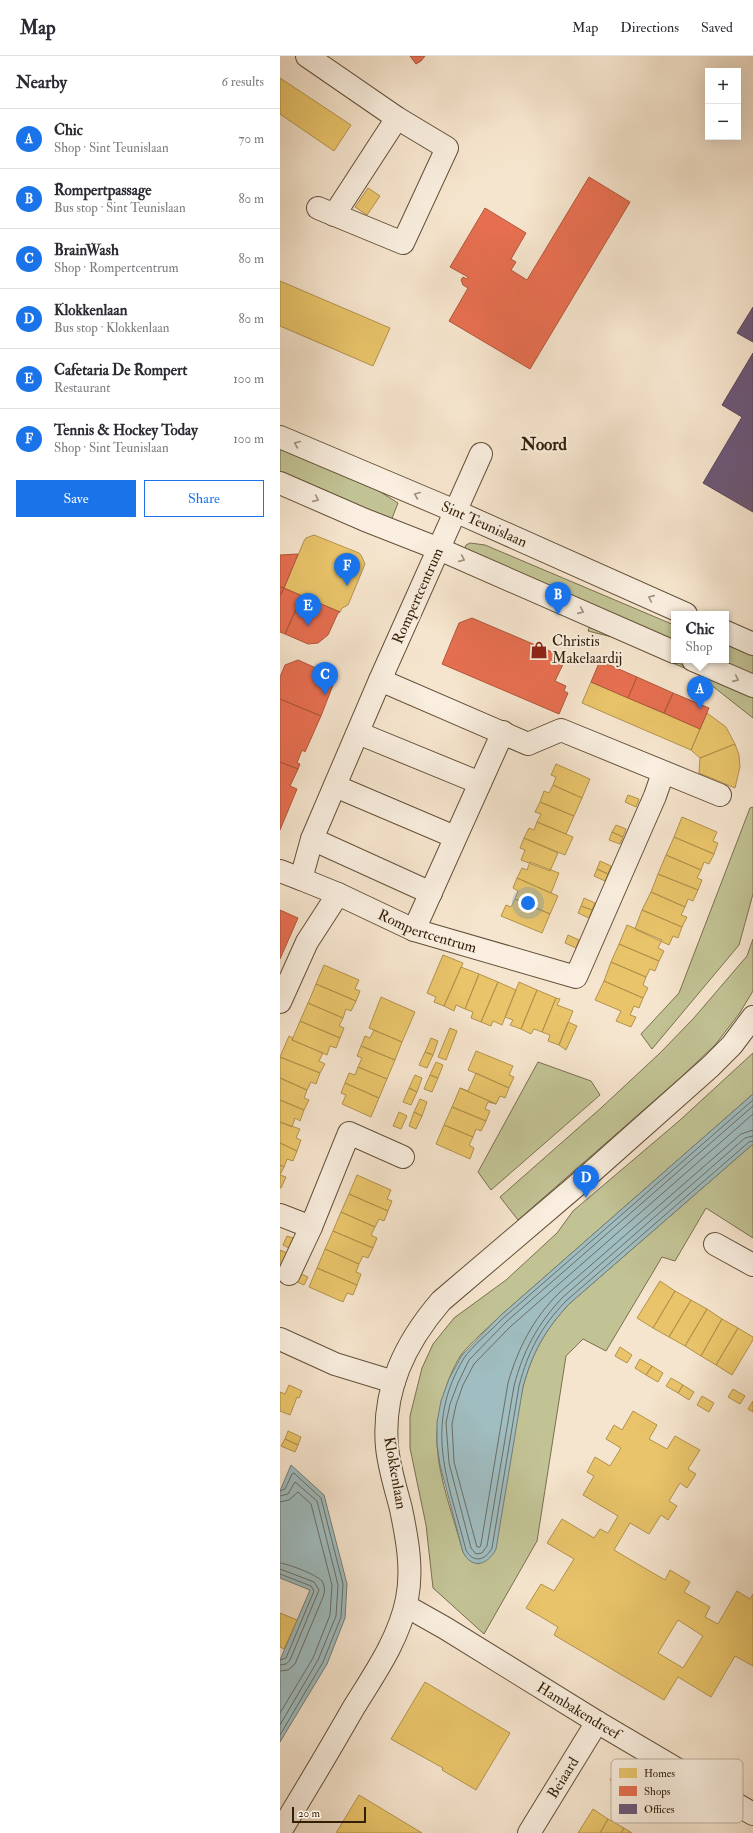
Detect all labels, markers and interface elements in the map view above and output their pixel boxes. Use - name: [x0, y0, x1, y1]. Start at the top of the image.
- text: Map: [20, 16, 56, 40]
- text: Map: [572, 19, 598, 36]
- text: Directions: [620, 19, 679, 36]
- text: Saved: [701, 19, 733, 36]
- map controls: [705, 68, 741, 140]
- button: +: [705, 68, 741, 104]
- text: Nearby: [16, 72, 67, 93]
- text: 6 results: [221, 74, 264, 90]
- button: −: [705, 104, 741, 140]
- text: Chic: [54, 121, 83, 140]
- text: A: [25, 131, 33, 147]
- text: 70 m: [239, 131, 264, 147]
- text: Shop · Sint Teunislaan: [54, 140, 169, 156]
- text: Rompertpassage: [54, 181, 152, 200]
- text: B: [25, 191, 33, 207]
- text: 80 m: [238, 191, 264, 207]
- text: Bus stop · Sint Teunislaan: [54, 200, 186, 216]
- text: BrainWash: [54, 241, 119, 260]
- text: C: [24, 251, 34, 267]
- text: 80 m: [238, 251, 264, 267]
- text: Shop · Rompertcentrum: [54, 260, 179, 276]
- text: Klokkenlaan: [54, 301, 127, 320]
- text: D: [24, 311, 34, 327]
- text: 80 m: [238, 311, 264, 327]
- text: Bus stop · Klokkenlaan: [54, 320, 170, 336]
- text: Cafetaria De Rompert: [54, 361, 187, 380]
- text: E: [24, 371, 34, 387]
- text: 100 m: [233, 371, 264, 387]
- text: Restaurant: [54, 380, 110, 396]
- text: Tennis & Hockey Today: [54, 421, 198, 440]
- text: F: [25, 431, 33, 447]
- text: 100 m: [233, 431, 264, 447]
- district label: Noord: [520, 434, 568, 455]
- text: Shop · Sint Teunislaan: [54, 440, 169, 456]
- one-way arrow: [293, 441, 300, 449]
- button: Save: [16, 480, 136, 517]
- button: Share: [144, 480, 264, 517]
- one-way arrow: [413, 492, 421, 500]
- one-way arrow: [311, 494, 319, 502]
- street label: Sint Teunislaan: [438, 497, 530, 552]
- street label: Rompertcentrum: [388, 545, 449, 648]
- pin: F: [334, 553, 360, 586]
- one-way arrow: [458, 554, 465, 562]
- pin: B: [545, 582, 571, 615]
- pin: E: [295, 593, 321, 626]
- one-way arrow: [647, 595, 655, 603]
- one-way arrow: [577, 606, 584, 614]
- popup: [671, 611, 729, 663]
- text: Chic: [686, 620, 714, 639]
- place label: Christis Makelaardij: [552, 632, 622, 668]
- text: Shop: [686, 639, 712, 655]
- shop icon: Christis Makelaardij: [529, 640, 549, 660]
- pin: C: [312, 662, 338, 695]
- one-way arrow: [731, 674, 739, 682]
- pin: A: [687, 676, 713, 709]
- your location: [518, 893, 538, 913]
- street label: Rompertcentrum: [375, 905, 479, 957]
- pin: D: [573, 1165, 599, 1198]
- street label: Klokkenlaan: [379, 1435, 411, 1511]
- street label: Hambakendreef: [533, 1678, 626, 1744]
- street label: Beiaard: [543, 1753, 583, 1802]
- legend: [611, 1759, 743, 1823]
- text: Homes: [644, 1767, 675, 1780]
- text: Shops: [644, 1785, 671, 1799]
- text: Offices: [644, 1803, 675, 1816]
- scale bar: [292, 1805, 366, 1824]
- text: 20 m: [298, 1807, 320, 1820]

